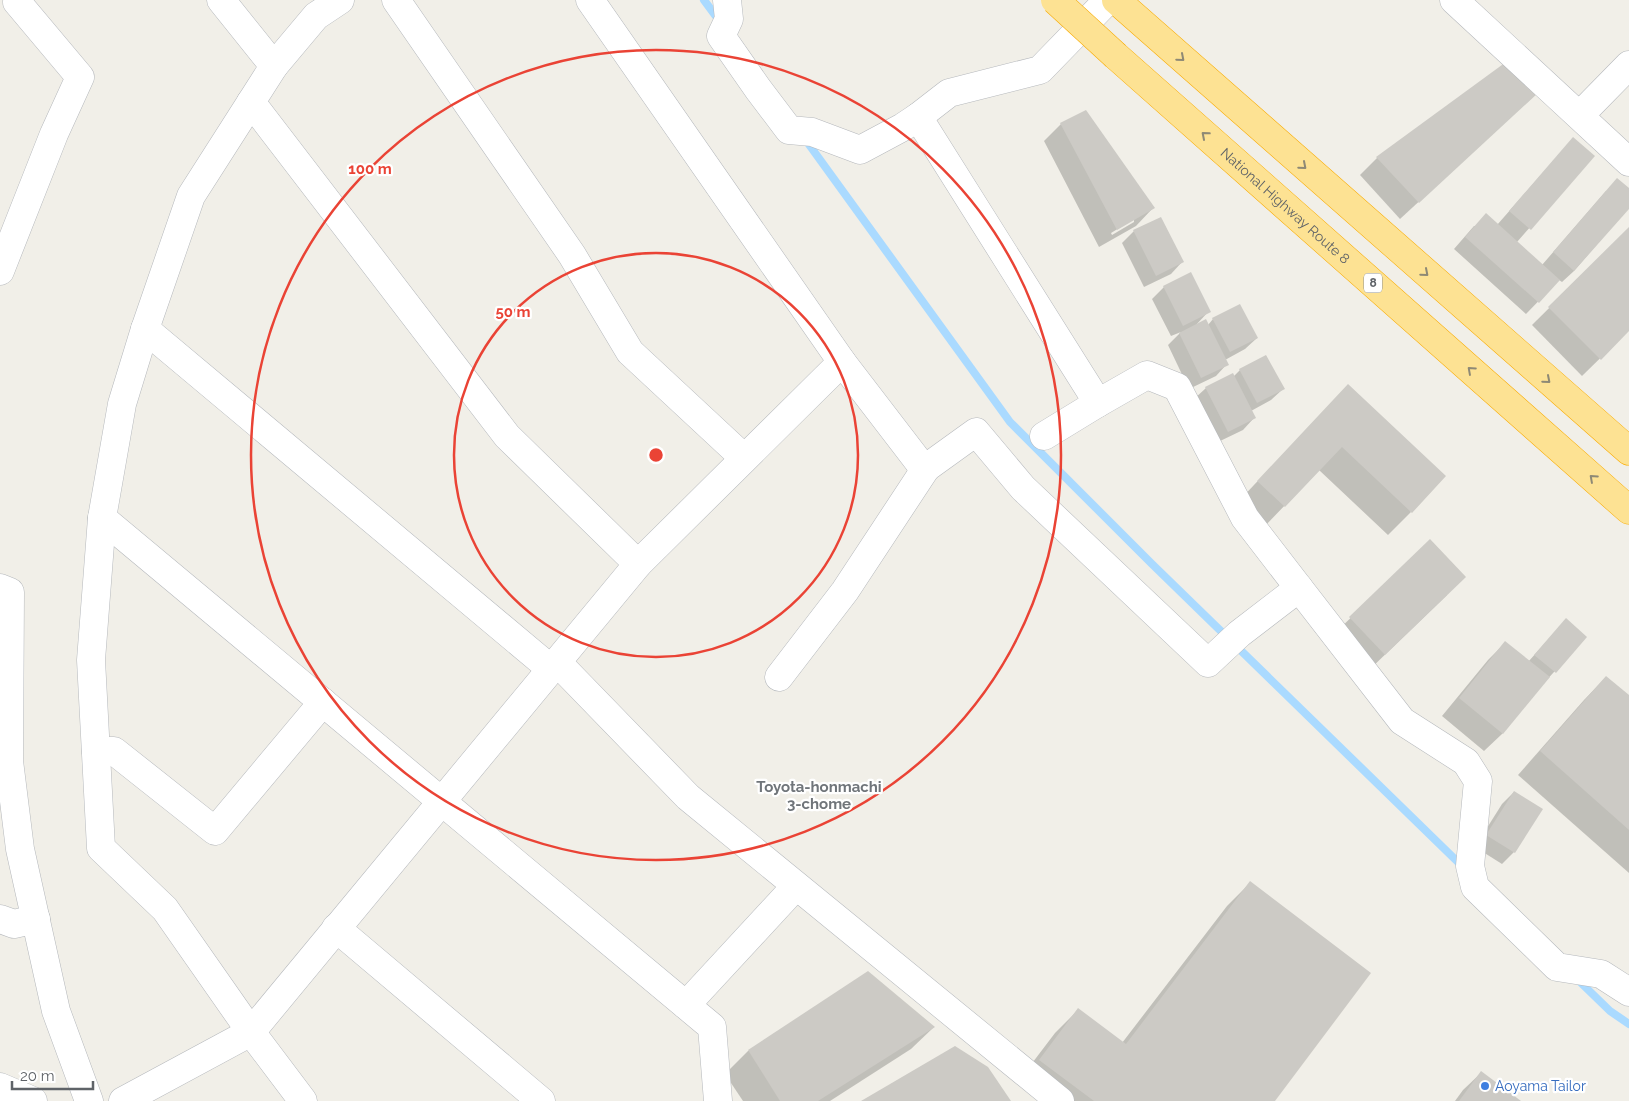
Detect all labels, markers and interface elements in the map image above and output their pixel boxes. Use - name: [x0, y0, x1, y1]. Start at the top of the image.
- one-way arrow: [1175, 53, 1184, 62]
- one-way arrow: [1202, 132, 1211, 141]
- street label: National Highway Route 8: [1217, 144, 1353, 267]
- text: 100 m: [348, 160, 392, 178]
- one-way arrow: [1297, 160, 1306, 168]
- one-way arrow: [1420, 267, 1429, 276]
- road number: 8: [1364, 274, 1382, 292]
- text: 50 m: [495, 303, 531, 321]
- one-way arrow: [1468, 366, 1477, 375]
- one-way arrow: [1542, 374, 1551, 383]
- centre of rings: [647, 446, 665, 464]
- one-way arrow: [1589, 474, 1598, 483]
- district label: Toyota-honmachi 3-chome: [756, 778, 882, 813]
- scale bar: [12, 1058, 94, 1090]
- text: 20 m: [20, 1067, 55, 1085]
- place label: Aoyama Tailor: [1495, 1078, 1586, 1094]
- marker: Aoyama Tailor: [1479, 1080, 1491, 1092]

